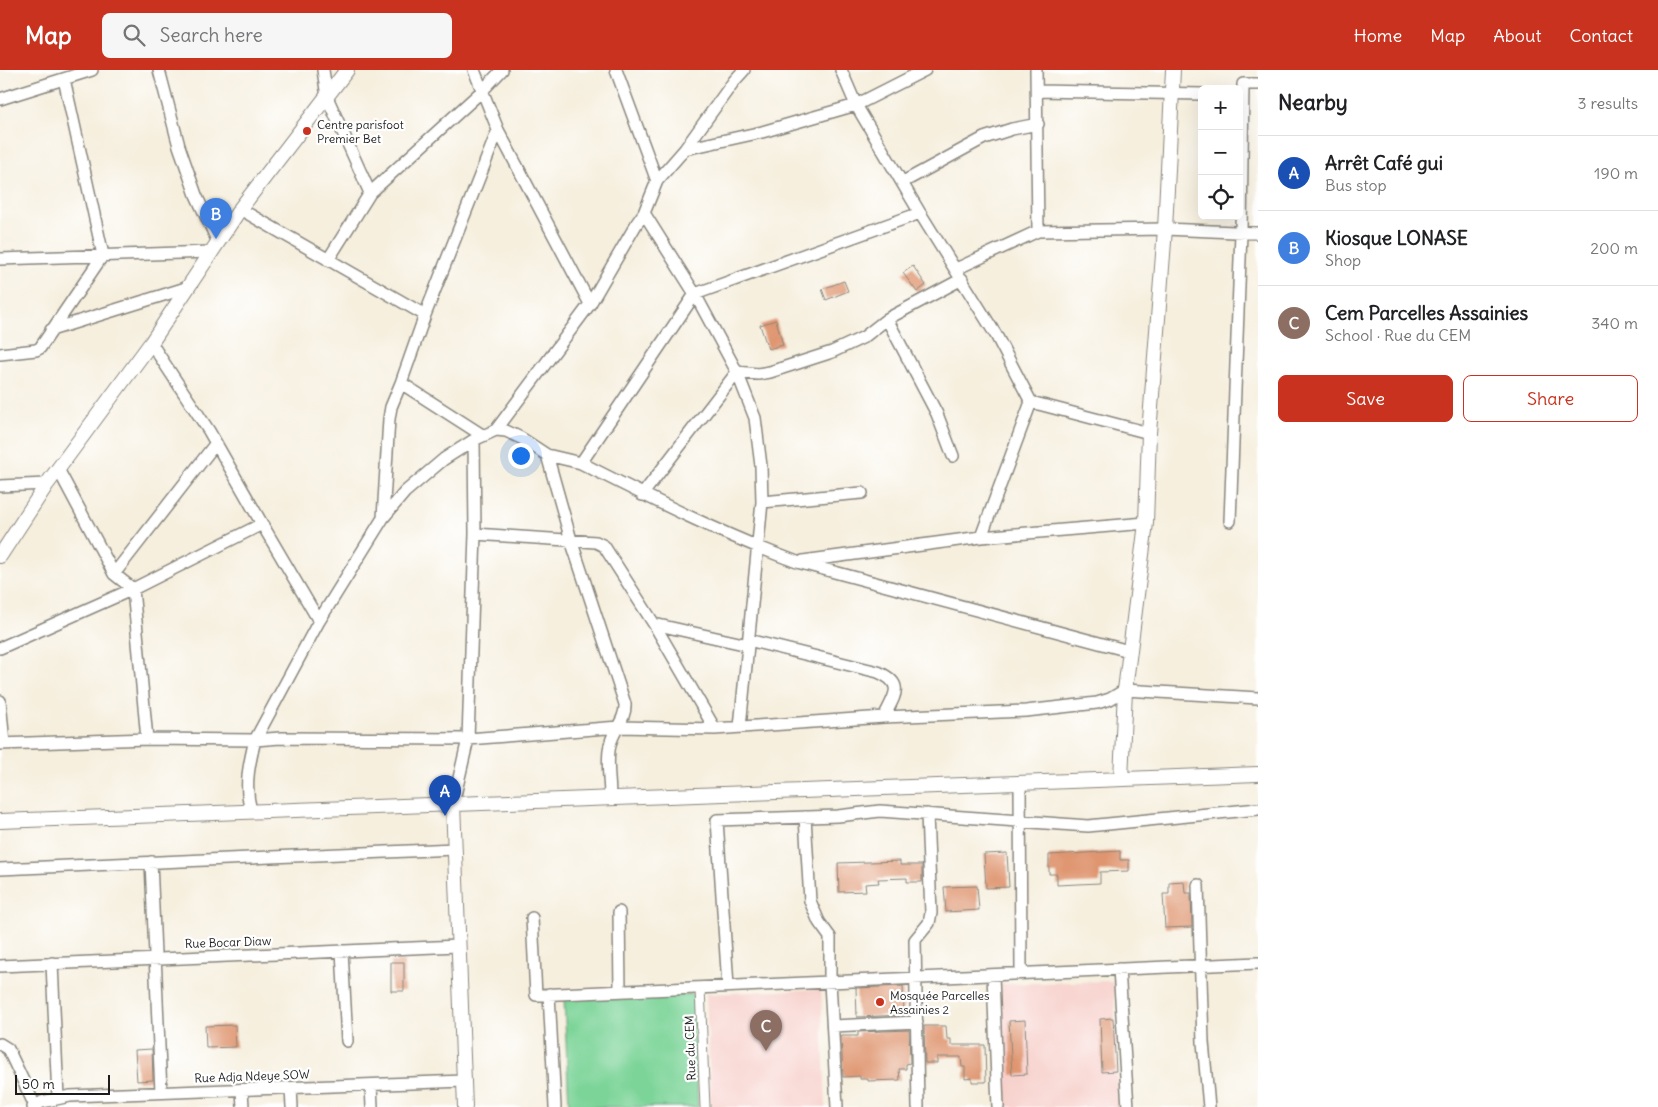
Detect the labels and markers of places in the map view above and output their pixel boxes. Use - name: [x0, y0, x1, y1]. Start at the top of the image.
- place label: Centre parisfoot Premier Bet: [317, 117, 404, 146]
- marker: Centre parisfoot Premier Bet: [301, 125, 313, 137]
- pin: B: [200, 198, 232, 239]
- pin: A: [429, 775, 461, 816]
- place label: Mosquée Parcelles Assainies 2: [890, 988, 989, 1017]
- marker: Mosquée Parcelles Assainies 2: [874, 996, 886, 1008]
- pin: C: [750, 1010, 782, 1051]

